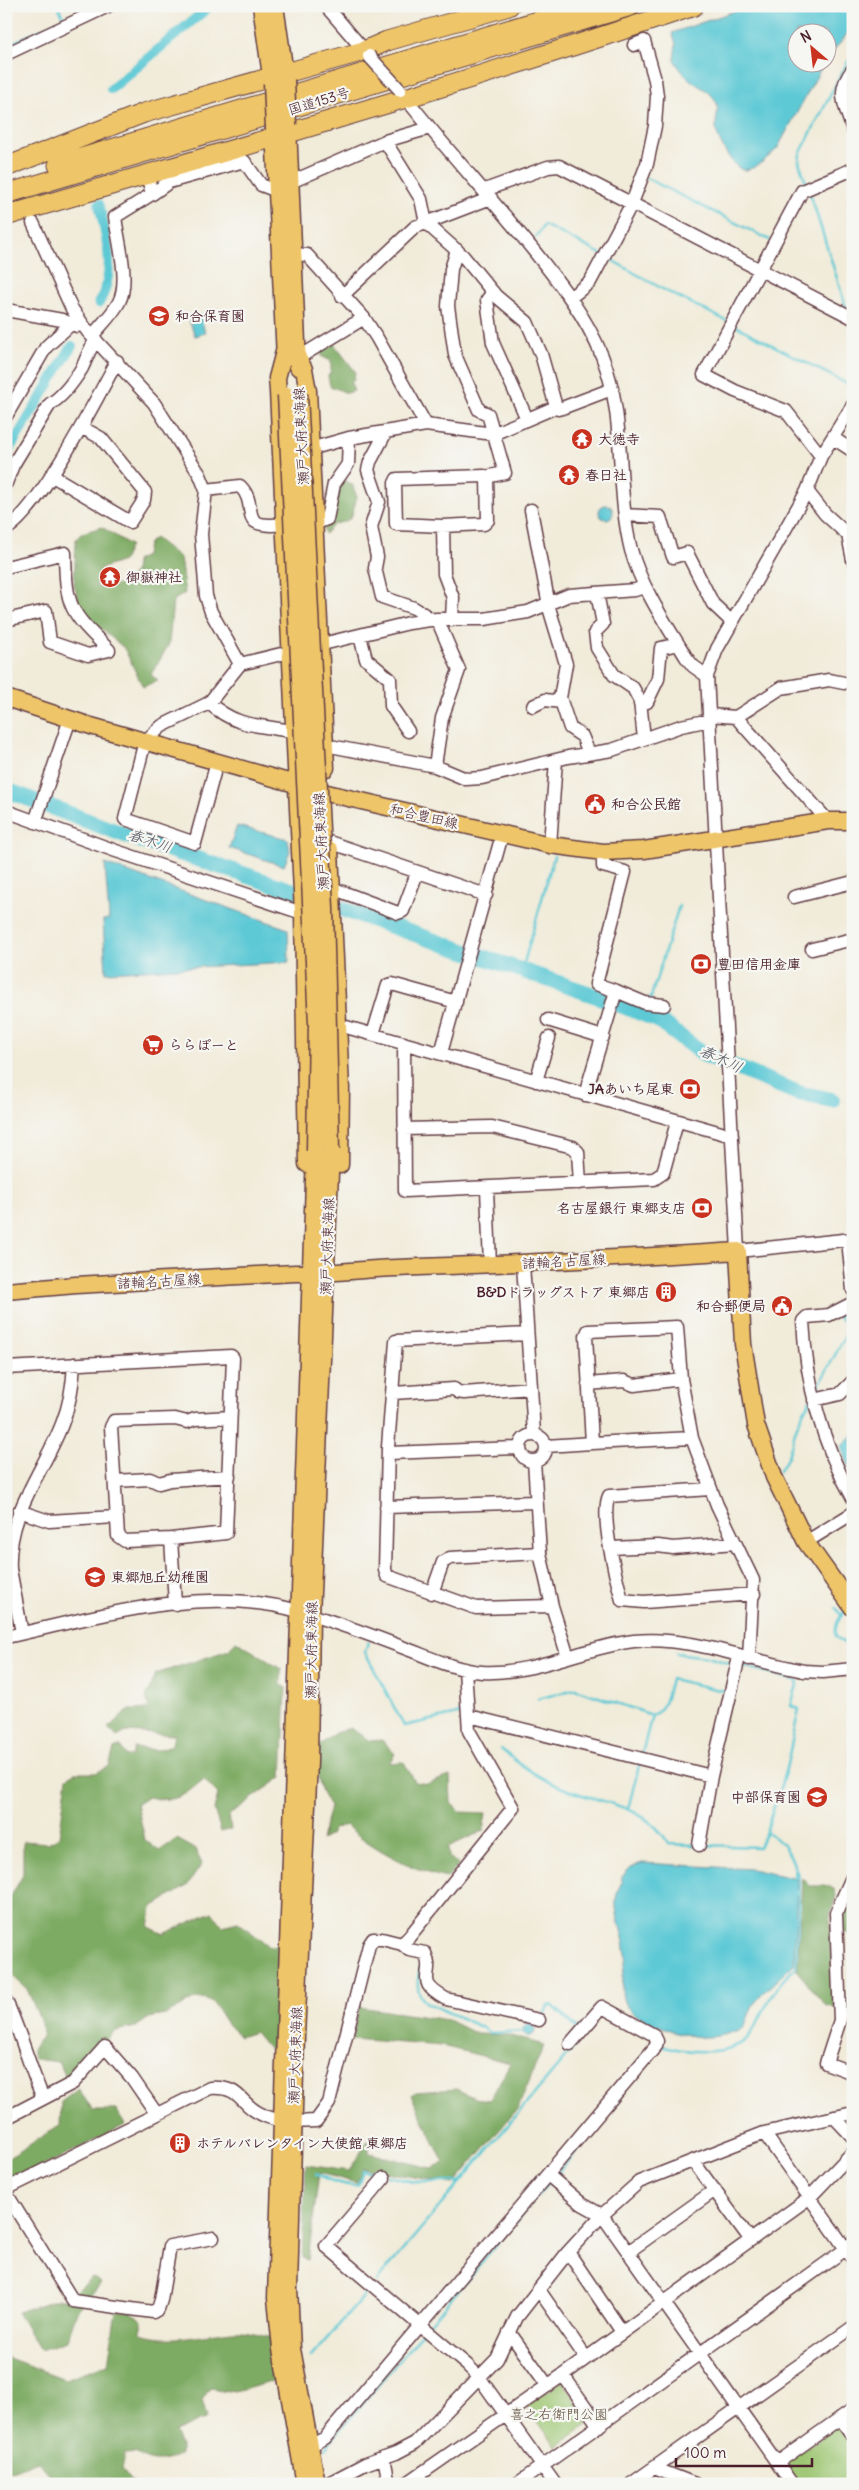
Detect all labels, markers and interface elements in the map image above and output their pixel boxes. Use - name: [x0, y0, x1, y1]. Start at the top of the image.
- north arrow: [786, 22, 836, 72]
- text: N: [797, 26, 814, 47]
- street label: 国道153号: [286, 83, 352, 119]
- school or university icon: 和合保育園: [147, 304, 171, 328]
- place label: 和合保育園: [175, 307, 245, 325]
- street label: 瀬戸大府東海線: [289, 387, 313, 485]
- temple icon: 大徳寺: [570, 427, 594, 451]
- place label: 大徳寺: [598, 430, 640, 448]
- temple icon: 春日社: [557, 463, 581, 487]
- place label: 春日社: [585, 466, 627, 484]
- temple icon: 御嶽神社: [98, 565, 122, 589]
- place label: 御嶽神社: [126, 568, 182, 586]
- street label: 瀬戸大府東海線: [309, 792, 333, 890]
- public building icon: 和合公民館: [583, 792, 607, 816]
- place label: 和合公民館: [611, 795, 681, 813]
- street label: 和合豊田線: [388, 799, 460, 833]
- water label: 春木川: [126, 824, 175, 857]
- bank icon: 豊田信用金庫: [689, 952, 713, 976]
- place label: 豊田信用金庫: [717, 955, 801, 973]
- supermarket icon: ららぽーと: [141, 1033, 165, 1057]
- place label: ららぽーと: [169, 1036, 239, 1054]
- water label: 春木川: [697, 1040, 746, 1077]
- bank icon: JAあいち尾東: [678, 1077, 702, 1101]
- place label: JAあいち尾東: [588, 1080, 674, 1098]
- bank icon: 名古屋銀行 東郷支店: [690, 1196, 714, 1220]
- street label: 瀬戸大府東海線: [316, 1197, 338, 1295]
- place label: 名古屋銀行 東郷支店: [557, 1199, 686, 1217]
- street label: 諸輪名古屋線: [522, 1250, 606, 1272]
- street label: 諸輪名古屋線: [117, 1270, 201, 1292]
- building icon: B&Dドラッグストア 東郷店: [654, 1280, 678, 1304]
- place label: B&Dドラッグストア 東郷店: [477, 1283, 650, 1301]
- public building icon: 和合郵便局: [770, 1294, 794, 1318]
- place label: 和合郵便局: [696, 1297, 766, 1315]
- school or university icon: 東郷旭丘幼稚園: [83, 1565, 107, 1589]
- place label: 東郷旭丘幼稚園: [111, 1568, 209, 1586]
- street label: 瀬戸大府東海線: [301, 1601, 321, 1699]
- school or university icon: 中部保育園: [805, 1785, 829, 1809]
- place label: 中部保育園: [731, 1788, 801, 1806]
- street label: 瀬戸大府東海線: [284, 2006, 306, 2104]
- building icon: ホテルバレンタイン大使館 東郷店: [168, 2131, 192, 2155]
- place label: ホテルバレンタイン大使館 東郷店: [196, 2134, 408, 2152]
- park label: 喜之右衛門公園: [510, 2405, 608, 2423]
- scale bar: [676, 2435, 813, 2467]
- text: 100 m: [684, 2443, 726, 2462]

